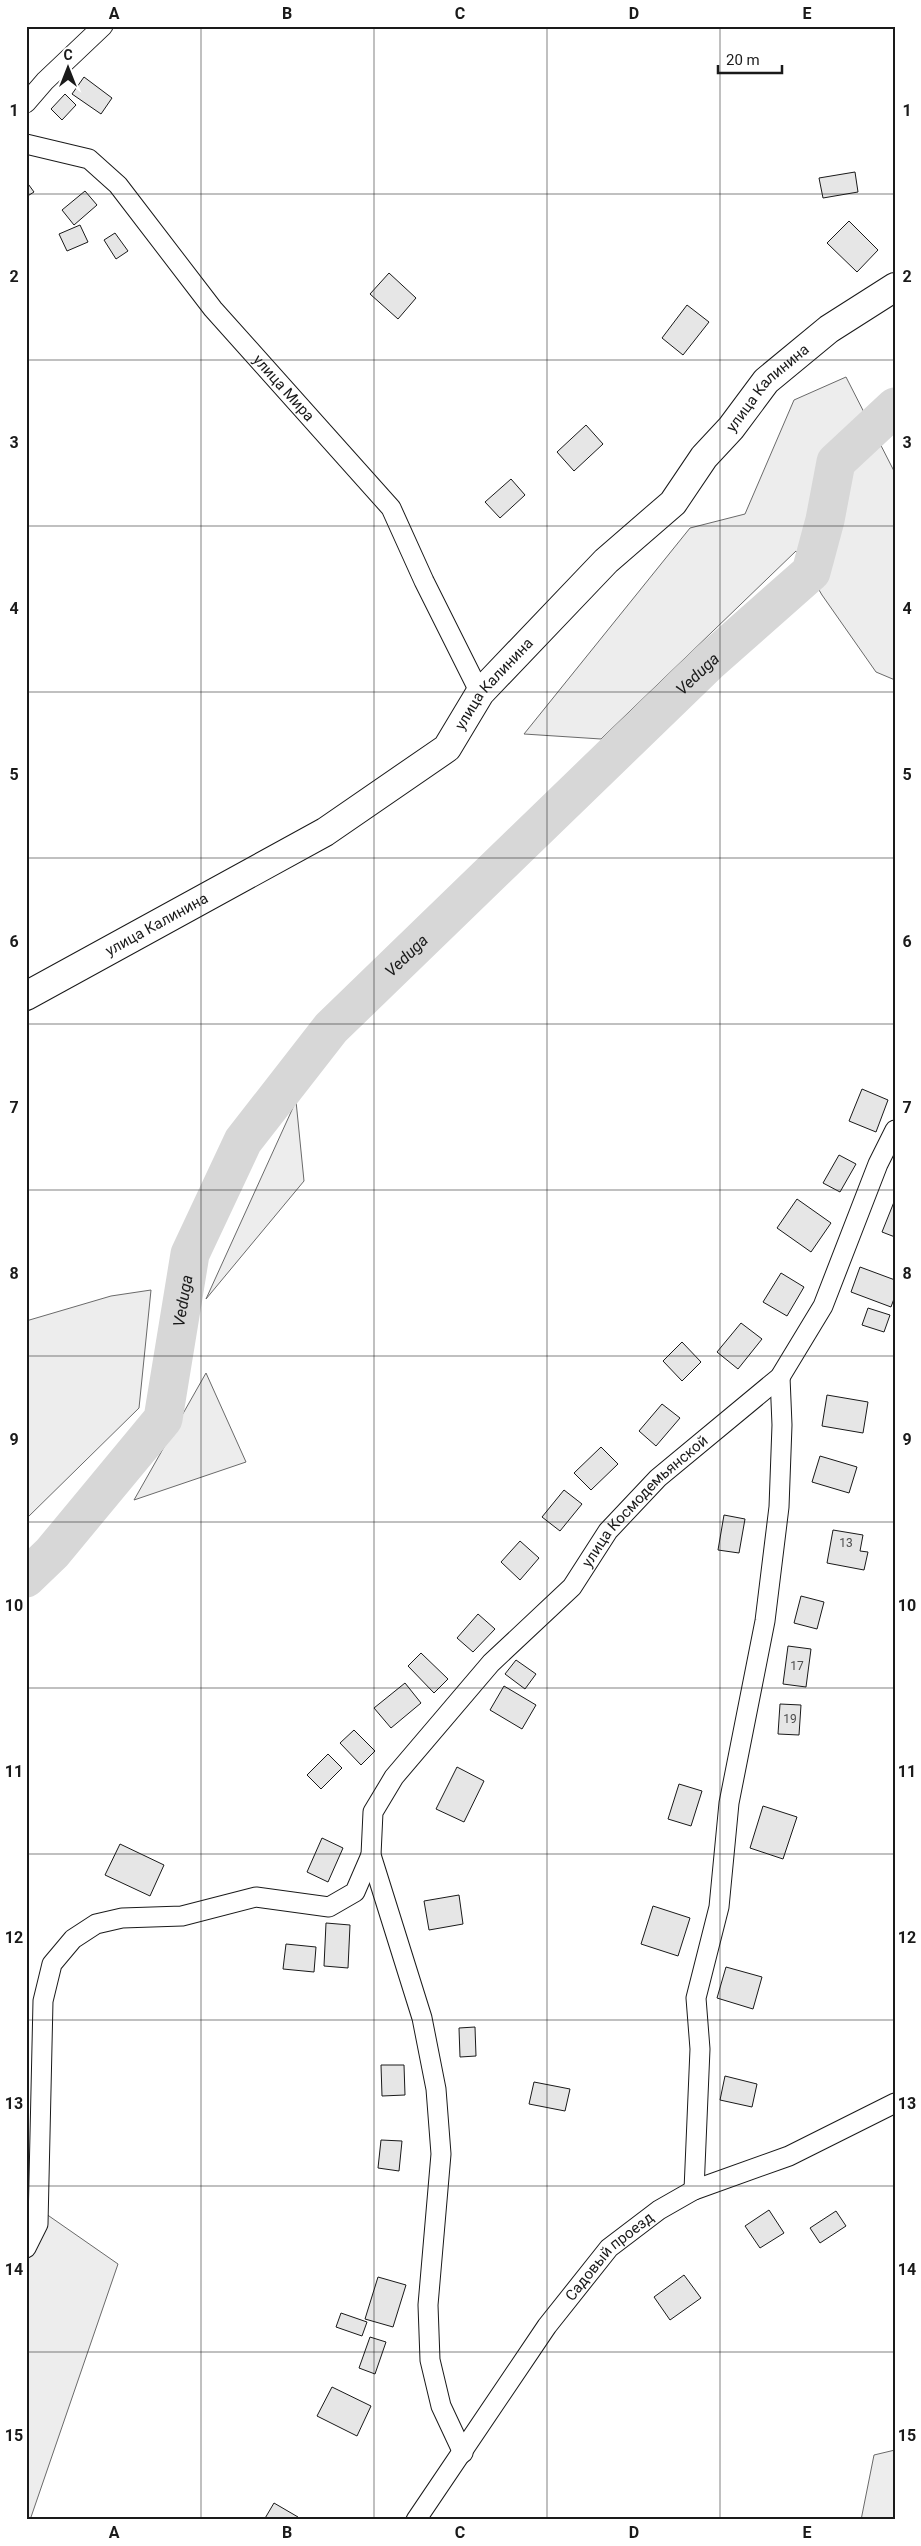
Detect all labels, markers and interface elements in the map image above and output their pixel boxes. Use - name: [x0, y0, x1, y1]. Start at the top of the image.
- text: A: [109, 4, 120, 23]
- text: B: [282, 4, 292, 23]
- text: C: [455, 4, 465, 23]
- text: D: [629, 4, 639, 23]
- text: E: [803, 4, 812, 23]
- north arrow: [42, 42, 92, 92]
- scale bar: [718, 42, 782, 74]
- text: С: [63, 47, 73, 63]
- text: 20 m: [726, 51, 760, 69]
- text: 1: [9, 101, 19, 120]
- text: 1: [902, 101, 912, 120]
- text: 2: [9, 267, 19, 286]
- text: 2: [902, 267, 912, 286]
- street label: улица Калинина: [722, 340, 813, 435]
- street label: улица Мира: [249, 351, 318, 425]
- text: 3: [9, 433, 19, 452]
- text: 3: [902, 433, 912, 452]
- text: 4: [9, 599, 19, 618]
- text: 4: [902, 599, 912, 618]
- street label: улица Калинина: [451, 634, 537, 733]
- water label: Veduga: [672, 649, 723, 699]
- text: 5: [9, 765, 19, 784]
- text: 5: [902, 765, 912, 784]
- street label: улица Калинина: [102, 889, 211, 960]
- water label: Veduga: [381, 931, 432, 981]
- text: 6: [9, 932, 19, 951]
- text: 6: [902, 932, 912, 951]
- text: 7: [9, 1098, 19, 1117]
- text: 7: [902, 1098, 912, 1117]
- text: 8: [9, 1264, 19, 1283]
- text: 8: [902, 1264, 912, 1283]
- water label: Veduga: [169, 1273, 196, 1328]
- text: 9: [9, 1430, 19, 1449]
- text: 9: [902, 1430, 912, 1449]
- street label: улица Космодемьянской: [578, 1432, 711, 1571]
- house number: 13: [839, 1536, 853, 1550]
- text: 10: [5, 1596, 23, 1615]
- text: 10: [898, 1596, 916, 1615]
- house number: 17: [790, 1659, 804, 1673]
- house number: 19: [783, 1712, 797, 1726]
- text: 11: [5, 1762, 23, 1781]
- text: 11: [898, 1762, 916, 1781]
- text: 12: [5, 1928, 23, 1947]
- text: 12: [898, 1928, 916, 1947]
- text: 13: [5, 2094, 23, 2113]
- text: 13: [898, 2094, 916, 2113]
- street label: Садовый проезд: [562, 2208, 657, 2304]
- text: 14: [5, 2260, 23, 2279]
- text: 14: [898, 2260, 916, 2279]
- text: 15: [5, 2426, 23, 2445]
- text: 15: [898, 2426, 916, 2445]
- text: A: [109, 2523, 120, 2542]
- text: B: [282, 2523, 292, 2542]
- text: C: [455, 2523, 465, 2542]
- text: D: [629, 2523, 639, 2542]
- text: E: [803, 2523, 812, 2542]

